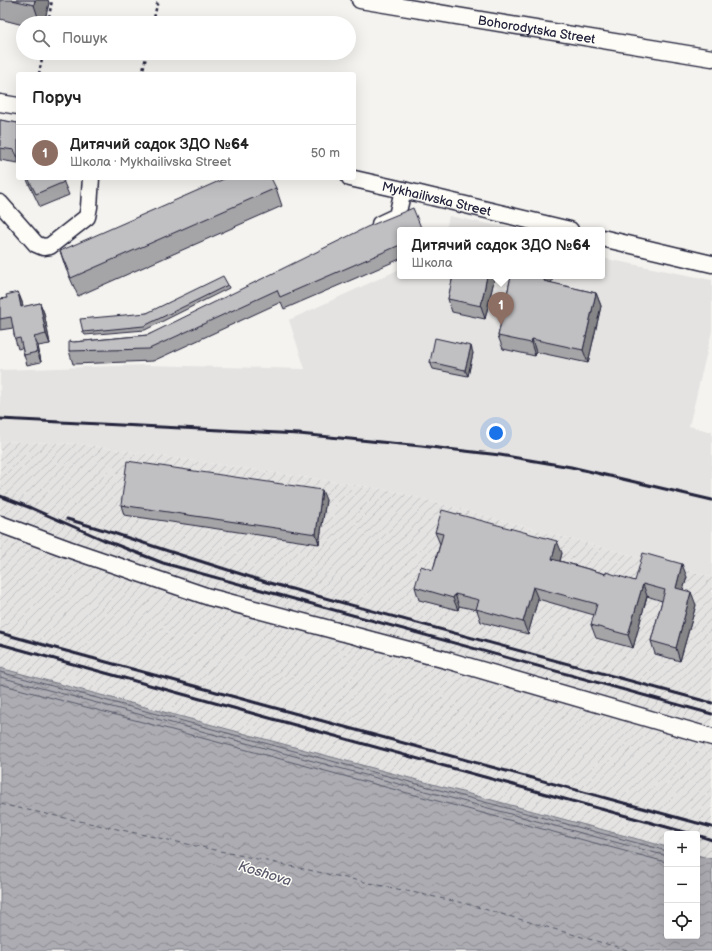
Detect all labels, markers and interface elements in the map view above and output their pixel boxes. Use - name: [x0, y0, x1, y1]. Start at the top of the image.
- street label: Bohorodytska Street: [476, 13, 596, 48]
- search box: [16, 16, 356, 60]
- icon: search: [30, 27, 52, 49]
- text: Пошук: [62, 29, 108, 48]
- text: Поруч: [32, 88, 82, 108]
- text: Дитячий садок ЗДО №64: [70, 135, 249, 154]
- text: 1: [42, 145, 48, 161]
- text: 50 m: [311, 145, 340, 161]
- text: Школа · Mykhailivska Street: [70, 154, 231, 170]
- street label: Mykhailivska Street: [380, 178, 493, 220]
- popup: [397, 227, 605, 279]
- text: Дитячий садок ЗДО №64: [412, 236, 590, 255]
- text: Школа: [412, 255, 453, 271]
- pin: 1: [488, 292, 514, 325]
- your location: [486, 423, 506, 443]
- map controls: [664, 831, 700, 939]
- button: +: [664, 831, 700, 867]
- water label: Koshova: [236, 857, 293, 890]
- button: −: [664, 867, 700, 903]
- button: locate: [664, 903, 700, 939]

